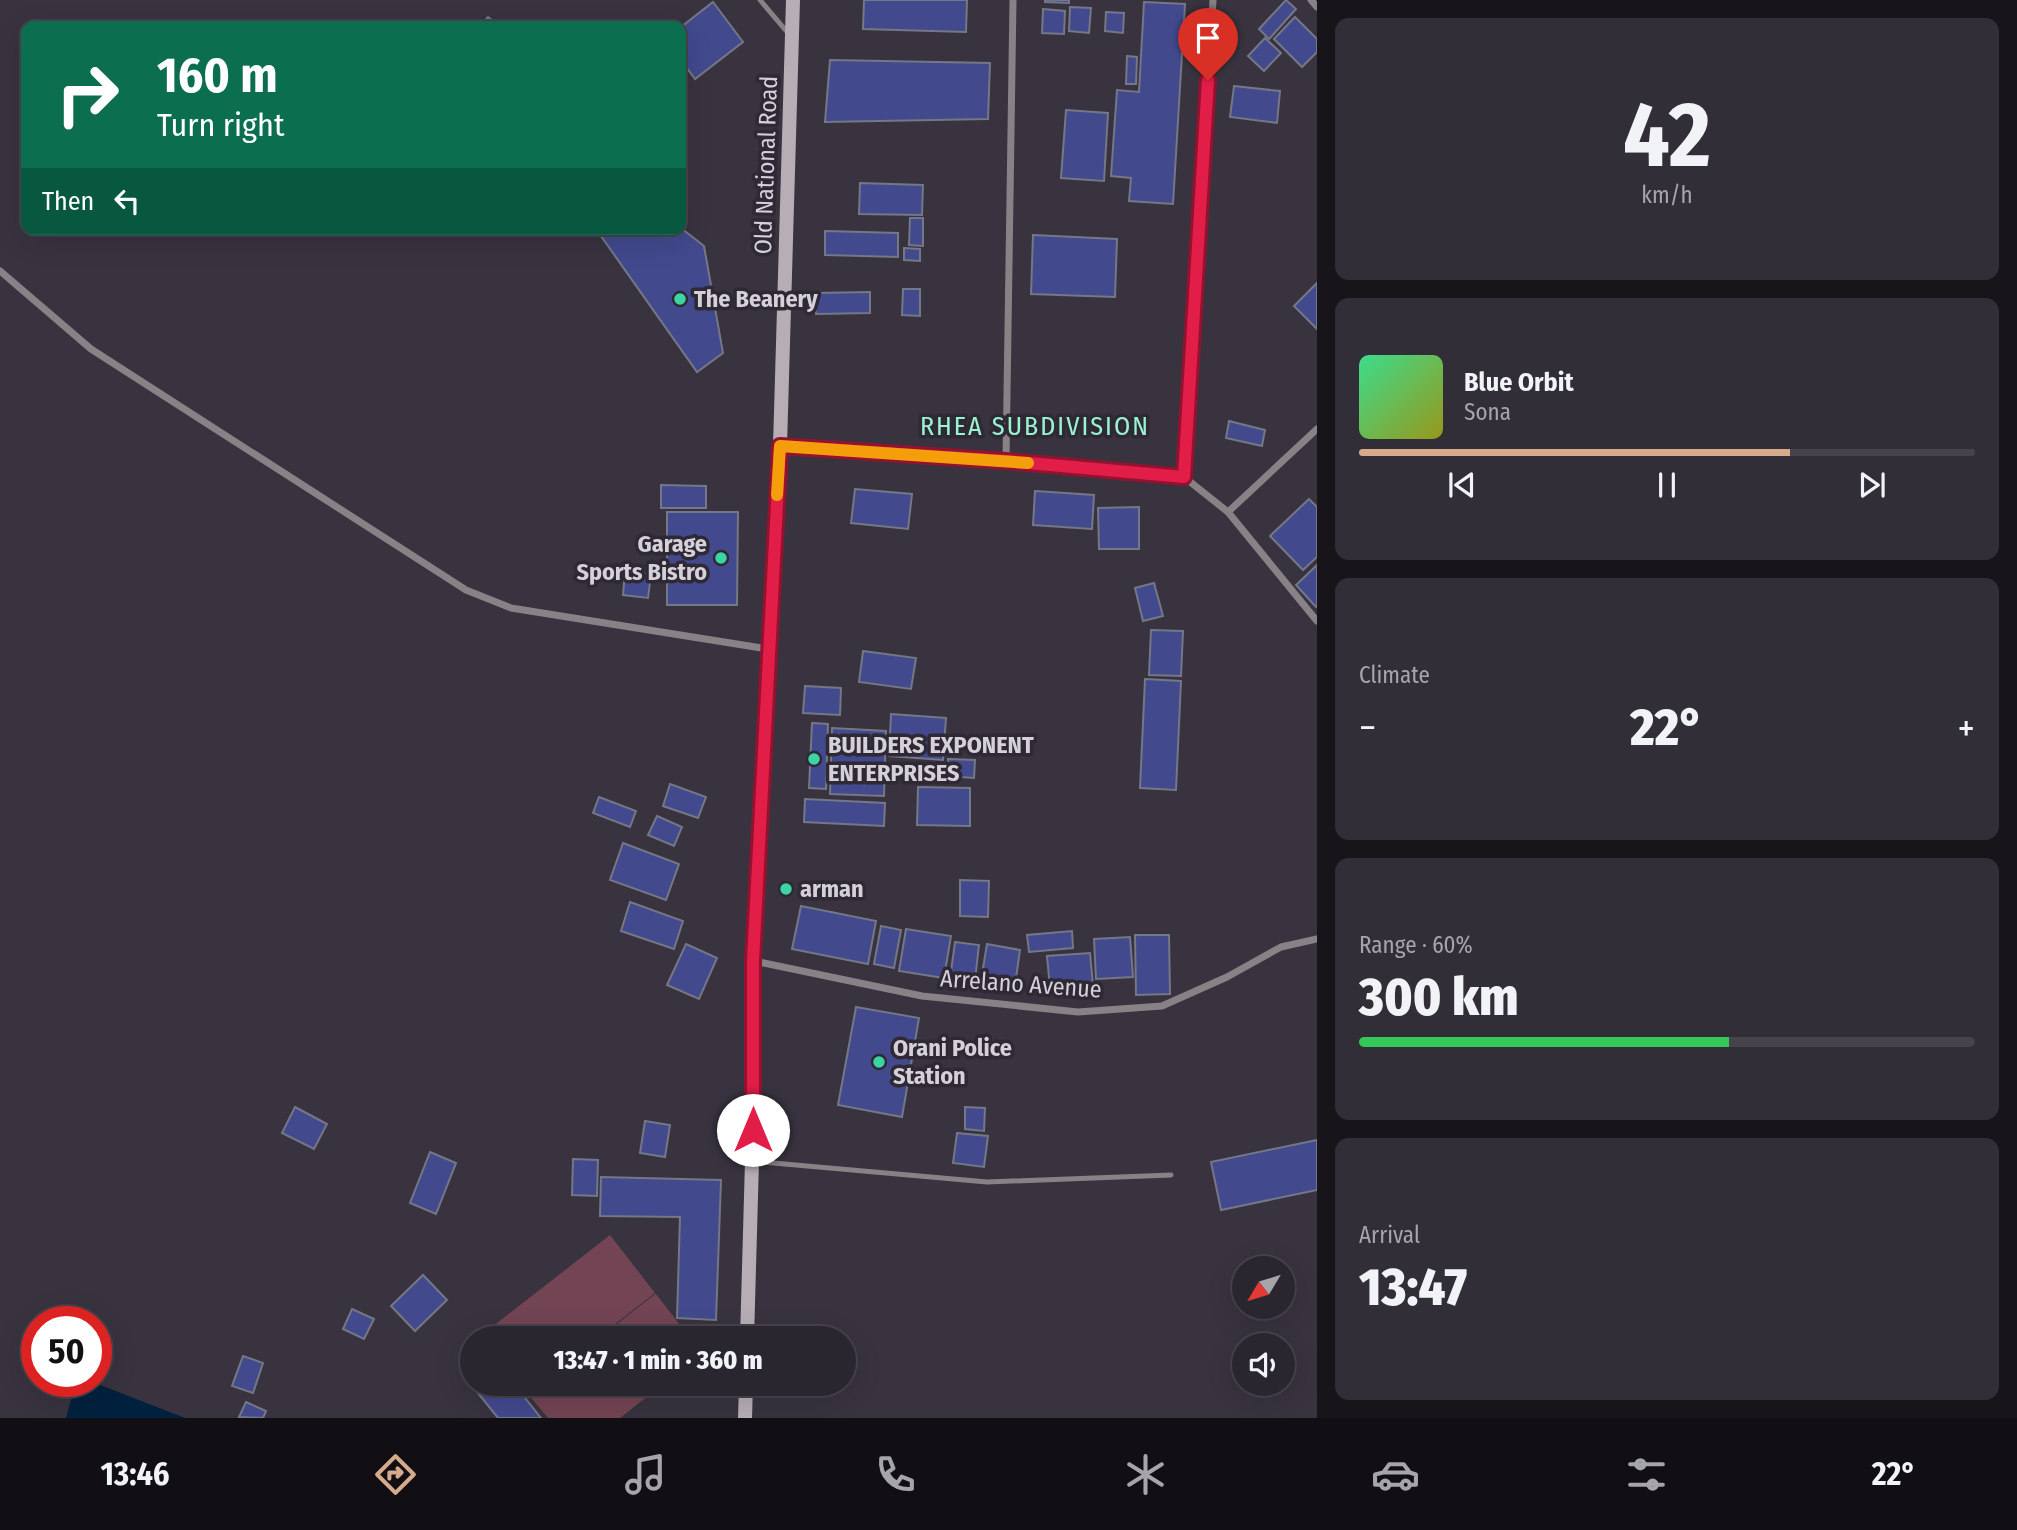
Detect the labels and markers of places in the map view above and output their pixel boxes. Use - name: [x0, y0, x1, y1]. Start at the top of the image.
- pin: [1178, 8, 1238, 80]
- place label: The Beanery: [694, 285, 818, 313]
- marker: The Beanery: [672, 291, 688, 307]
- place label: Garage Sports Bistro: [576, 530, 707, 586]
- marker: Garage Sports Bistro: [713, 550, 729, 566]
- place label: BUILDERS EXPONENT ENTERPRISES: [828, 731, 1034, 787]
- marker: BUILDERS EXPONENT ENTERPRISES: [806, 751, 822, 767]
- place label: arman: [800, 875, 864, 903]
- marker: arman: [778, 881, 794, 897]
- place label: Orani Police Station: [893, 1034, 1012, 1090]
- marker: Orani Police Station: [871, 1054, 887, 1070]

